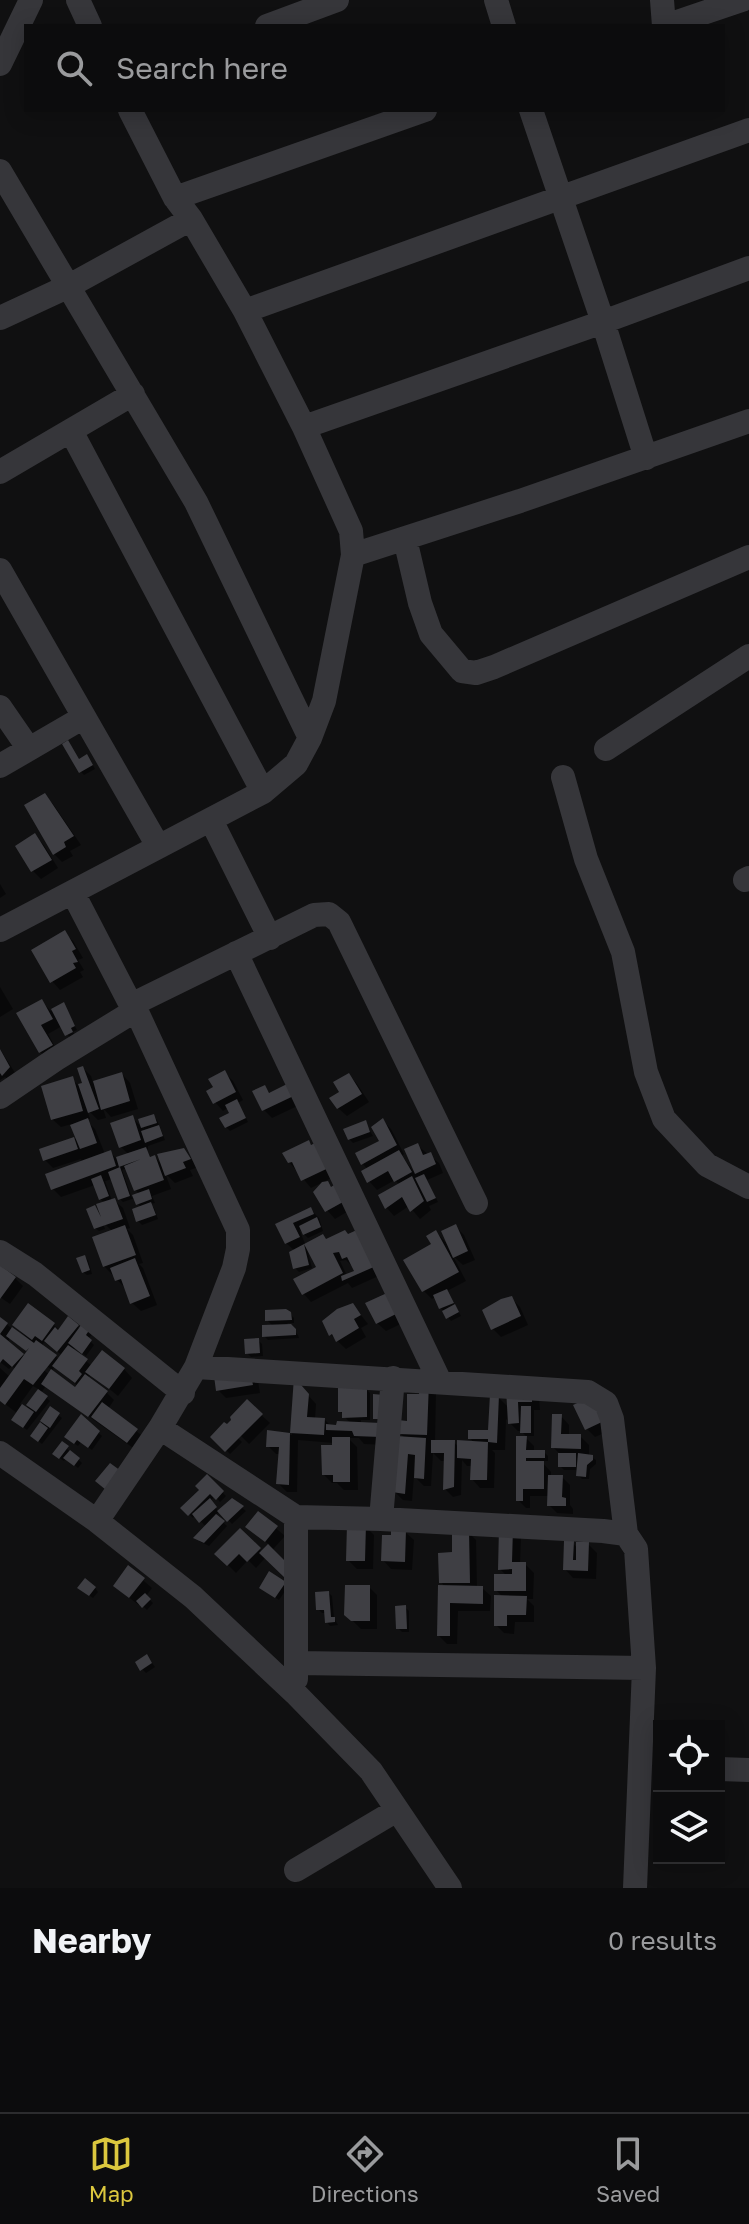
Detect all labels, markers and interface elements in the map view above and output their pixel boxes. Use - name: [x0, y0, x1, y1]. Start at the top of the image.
- search box: [24, 24, 725, 112]
- icon: search: [52, 46, 96, 90]
- text: Search here: [116, 50, 288, 86]
- map controls: [653, 1720, 725, 1864]
- button: locate: [653, 1720, 725, 1792]
- button: layers: [653, 1792, 725, 1864]
- text: Nearby: [32, 1920, 152, 1960]
- text: 0 results: [608, 1925, 717, 1956]
- tab: Map: [89, 2132, 134, 2207]
- tab: Directions: [311, 2132, 419, 2207]
- tab: Saved: [596, 2132, 660, 2207]

